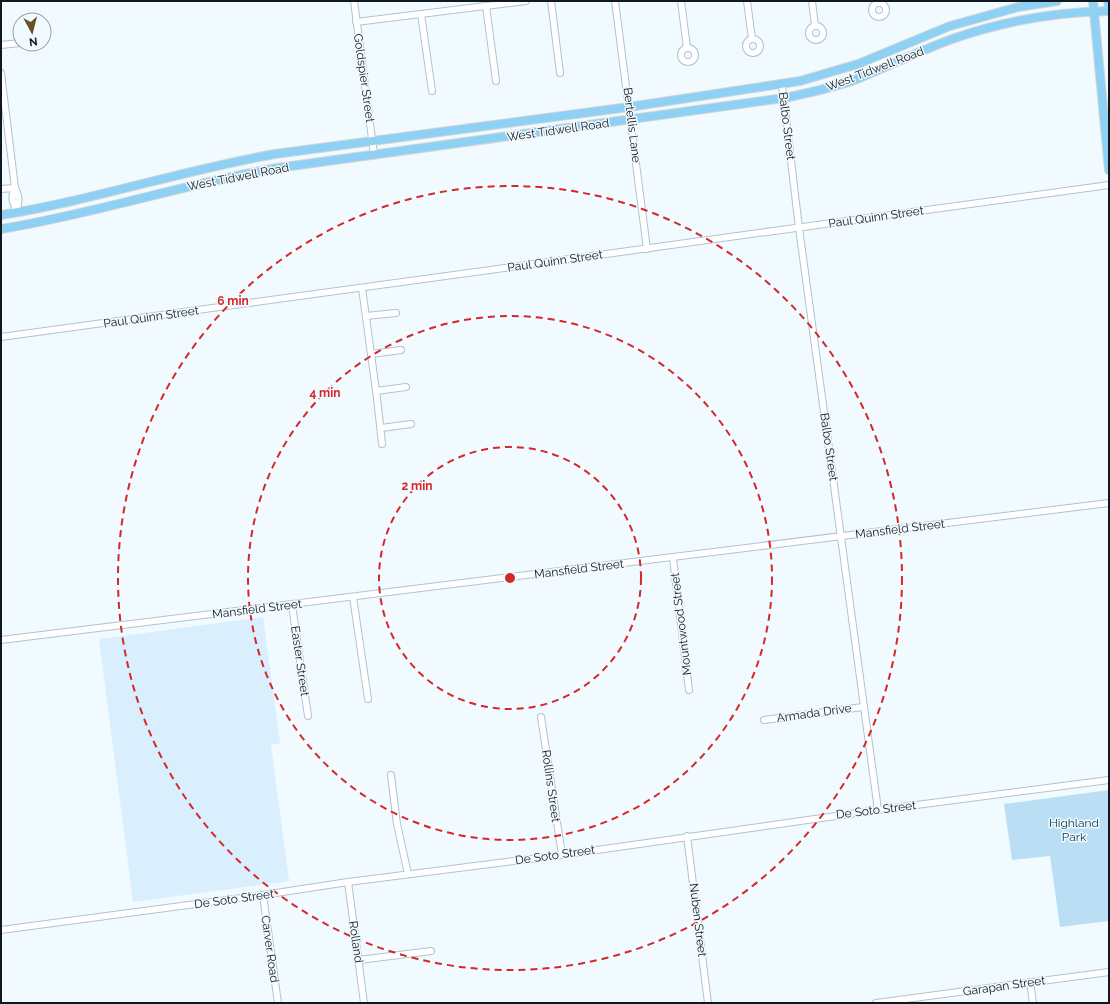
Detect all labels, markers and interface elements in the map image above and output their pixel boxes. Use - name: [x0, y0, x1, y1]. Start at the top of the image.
- north arrow: [12, 12, 52, 52]
- street label: Goldspier Street: [351, 33, 377, 123]
- text: N: [28, 34, 38, 48]
- street label: West Tidwell Road: [824, 44, 926, 94]
- street label: Bertellis Lane: [620, 87, 644, 163]
- street label: Balbo Street: [776, 91, 798, 161]
- street label: West Tidwell Road: [506, 116, 610, 144]
- street label: West Tidwell Road: [186, 160, 290, 194]
- street label: Paul Quinn Street: [827, 203, 925, 231]
- street label: Paul Quinn Street: [506, 247, 604, 275]
- text: 6 min: [217, 294, 249, 308]
- street label: Paul Quinn Street: [102, 303, 200, 331]
- text: 4 min: [309, 386, 341, 400]
- street label: Balbo Street: [817, 412, 841, 482]
- text: 2 min: [401, 479, 433, 493]
- street label: Mansfield Street: [855, 517, 945, 541]
- street label: Mansfield Street: [534, 557, 624, 581]
- centre of rings: [503, 571, 517, 585]
- street label: Mountwood Street: [668, 572, 694, 676]
- street label: Mansfield Street: [212, 597, 302, 621]
- street label: Easter Street: [288, 625, 312, 697]
- street label: Armada Drive: [776, 701, 852, 725]
- street label: Rollins Street: [539, 749, 563, 823]
- street label: De Soto Street: [835, 798, 917, 822]
- park label: Highland Park: [1049, 816, 1099, 844]
- street label: De Soto Street: [514, 842, 596, 868]
- street label: Nuben Street: [687, 882, 709, 958]
- street label: De Soto Street: [193, 886, 275, 912]
- street label: Carver Road: [258, 914, 282, 984]
- street label: Rolland: [346, 920, 366, 964]
- street label: Garapan Street: [962, 973, 1046, 999]

